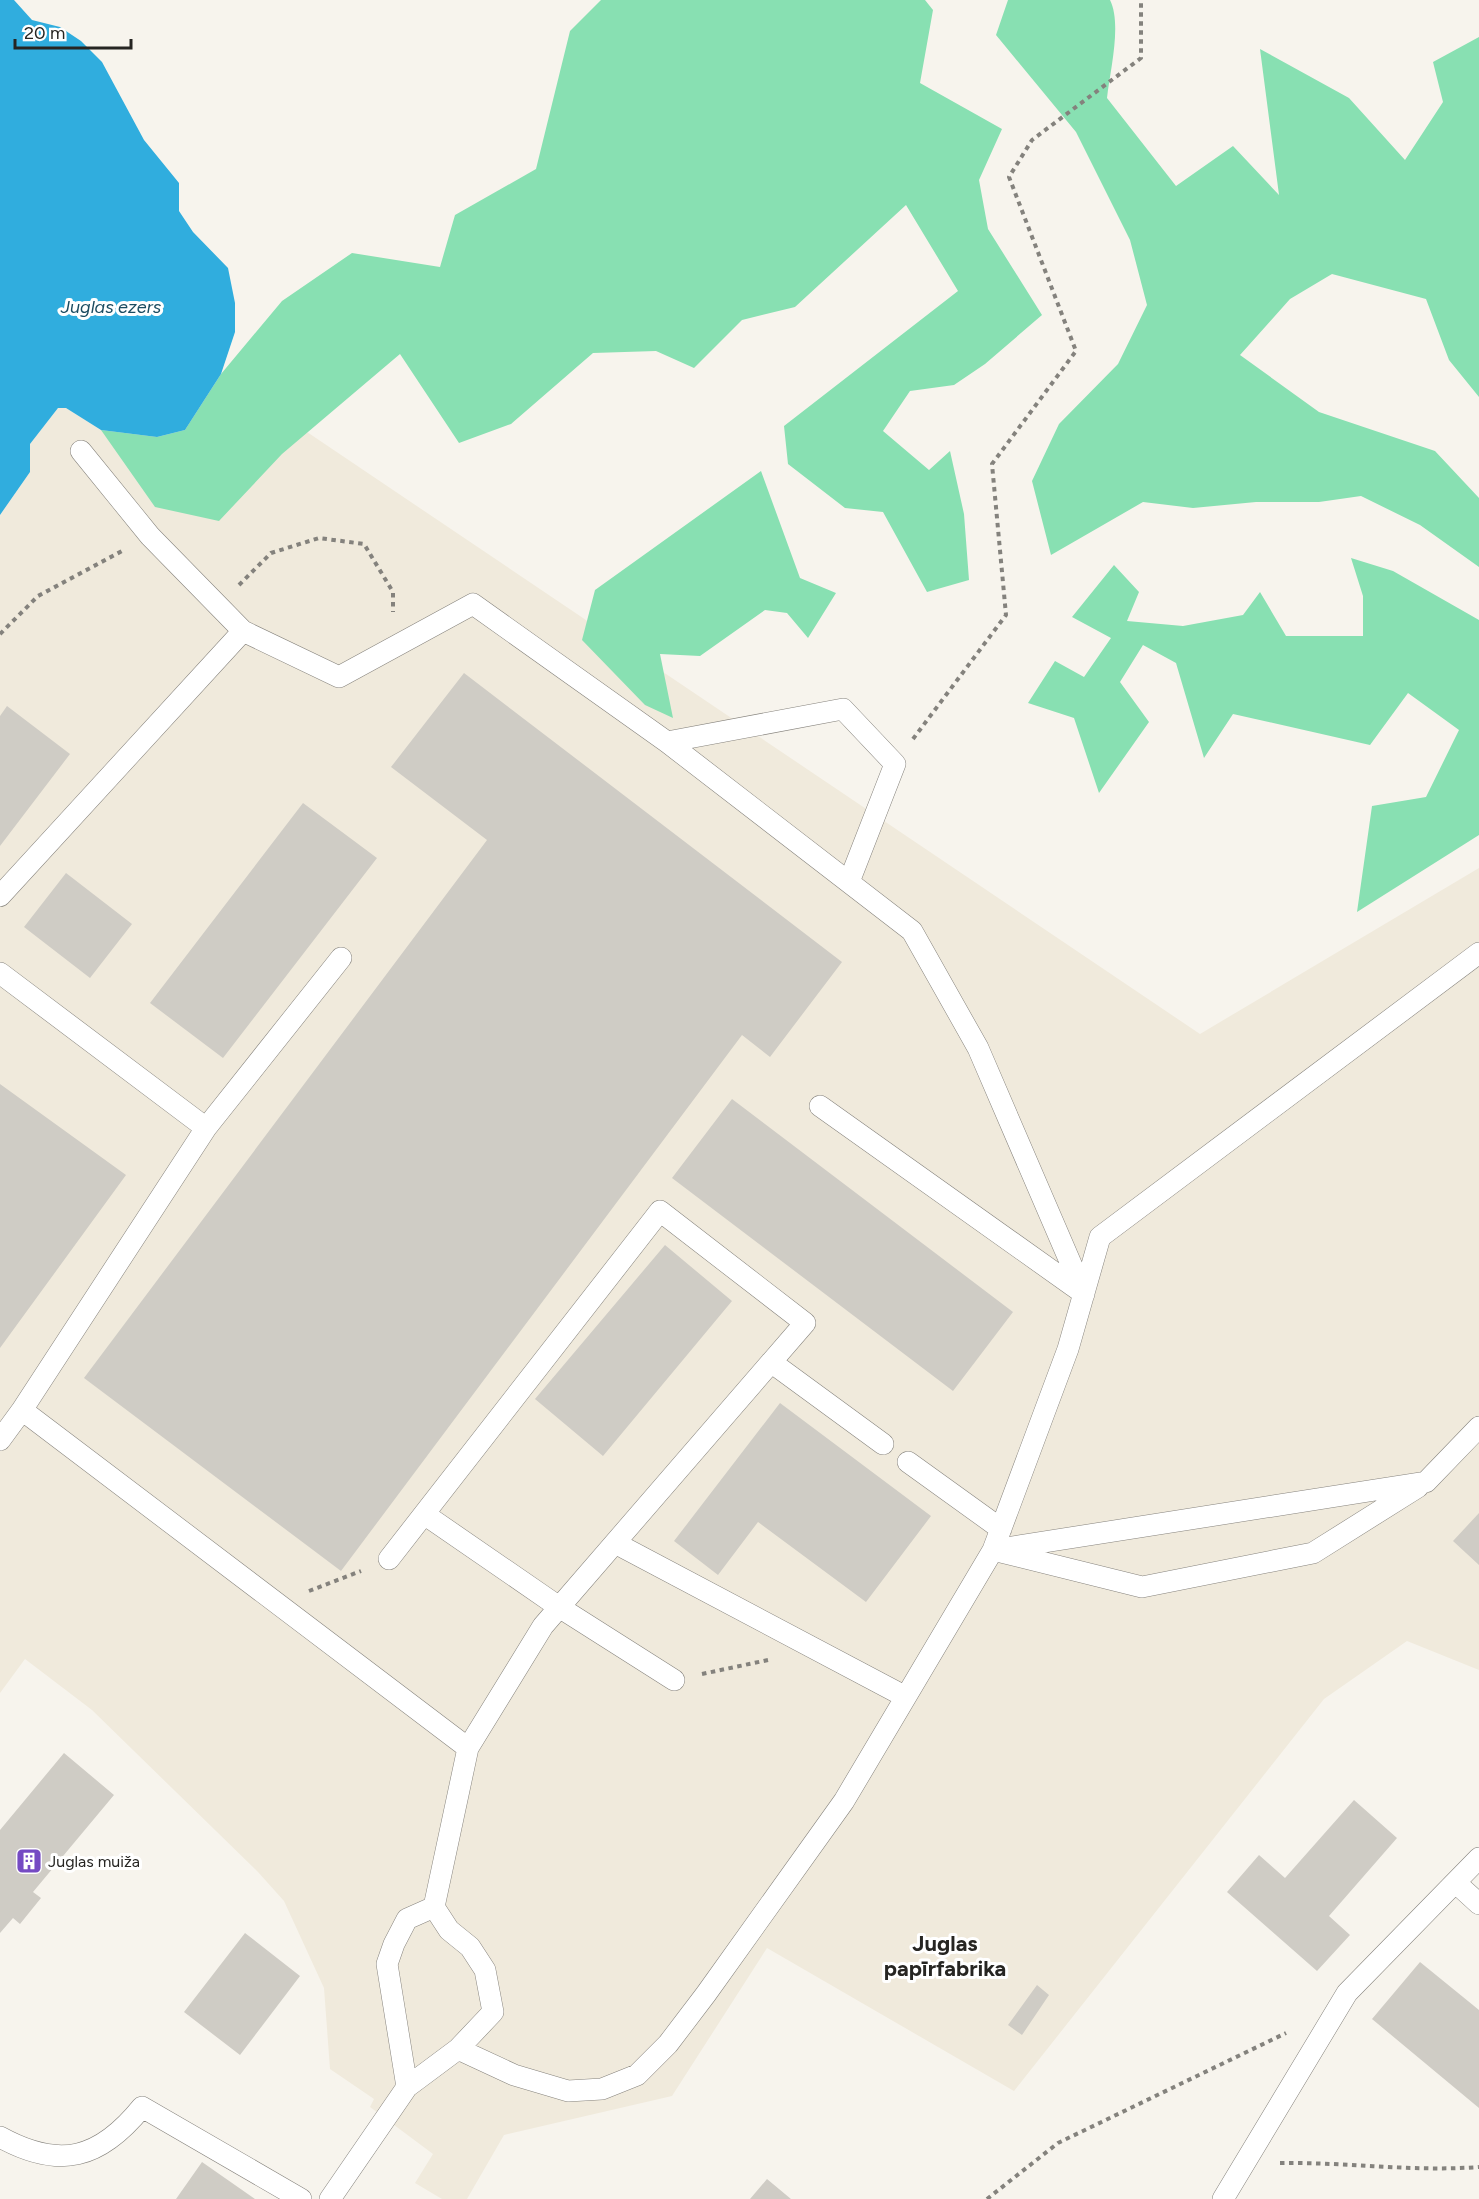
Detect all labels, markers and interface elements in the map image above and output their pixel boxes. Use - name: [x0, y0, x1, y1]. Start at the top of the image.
- scale bar: [15, 12, 130, 50]
- text: 20 m: [24, 22, 65, 44]
- water label: Juglas ezers: [60, 296, 162, 318]
- building icon: Juglas muiža: [14, 1846, 44, 1876]
- place label: Juglas muiža: [48, 1852, 140, 1871]
- district label: Juglas papīrfabrika: [884, 1930, 1006, 1982]

